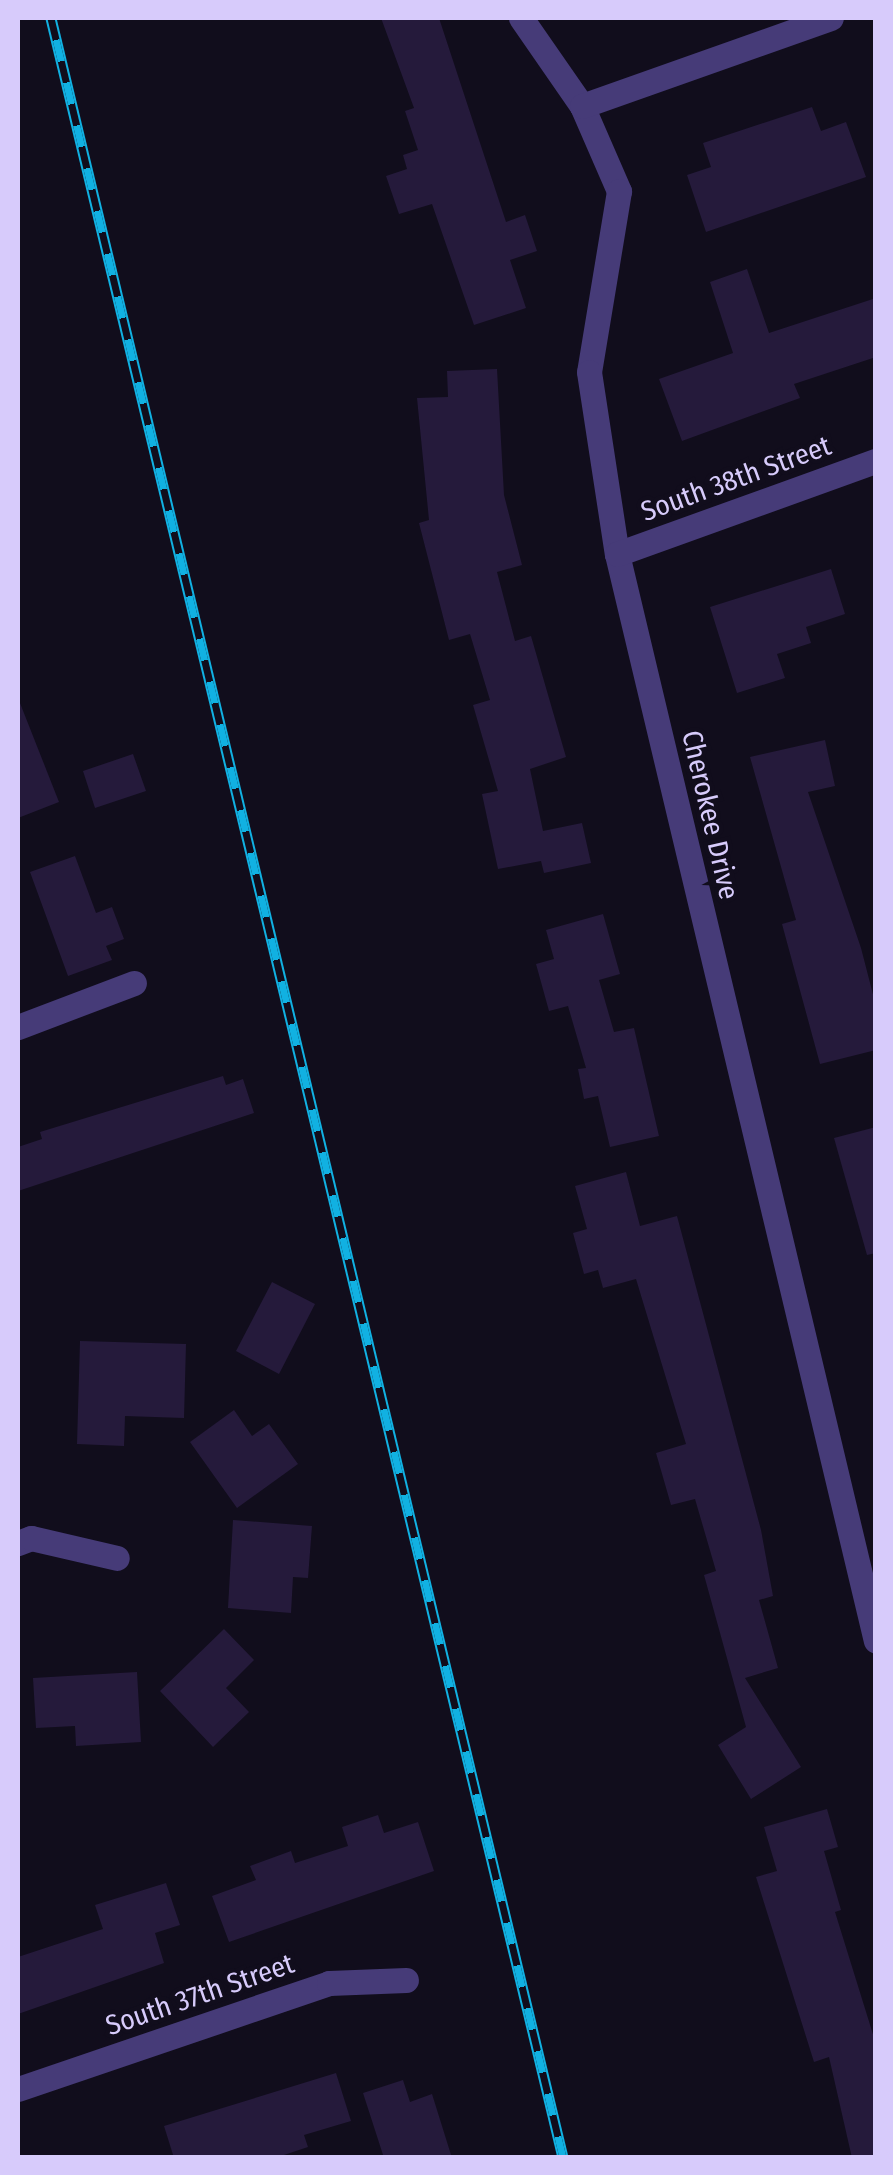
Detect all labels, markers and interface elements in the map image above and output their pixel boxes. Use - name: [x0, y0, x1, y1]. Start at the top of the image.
- street label: South 38th Street: [636, 429, 836, 529]
- street label: Cherokee Drive: [674, 727, 746, 903]
- street label: South 37th Street: [101, 1947, 299, 2043]

